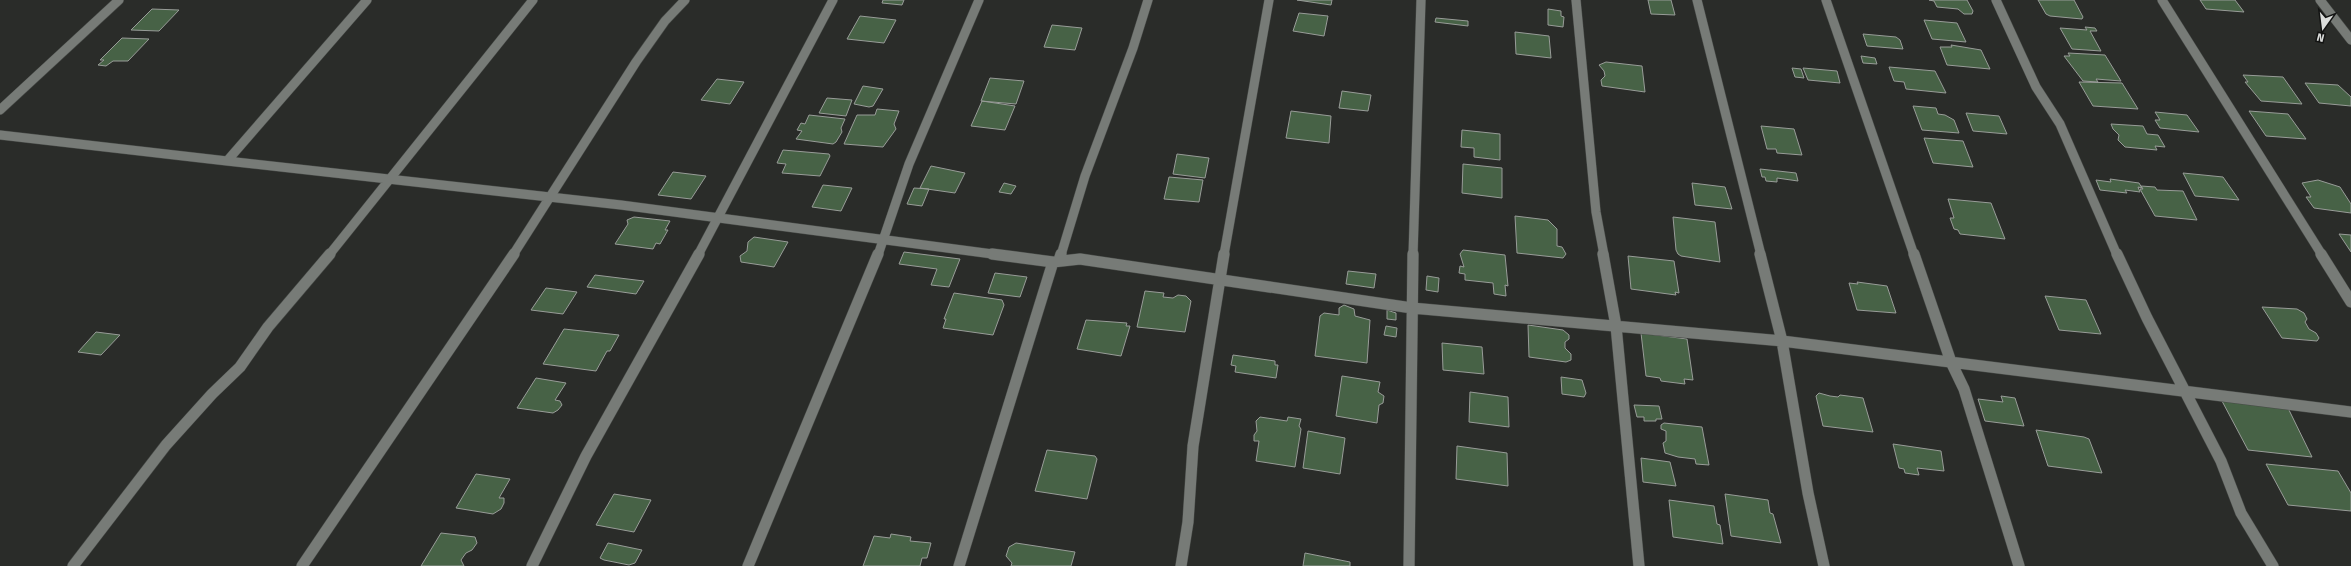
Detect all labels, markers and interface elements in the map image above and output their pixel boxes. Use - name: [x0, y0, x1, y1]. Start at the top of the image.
- north arrow: [2303, 8, 2343, 48]
- text: N: [2316, 30, 2326, 44]

